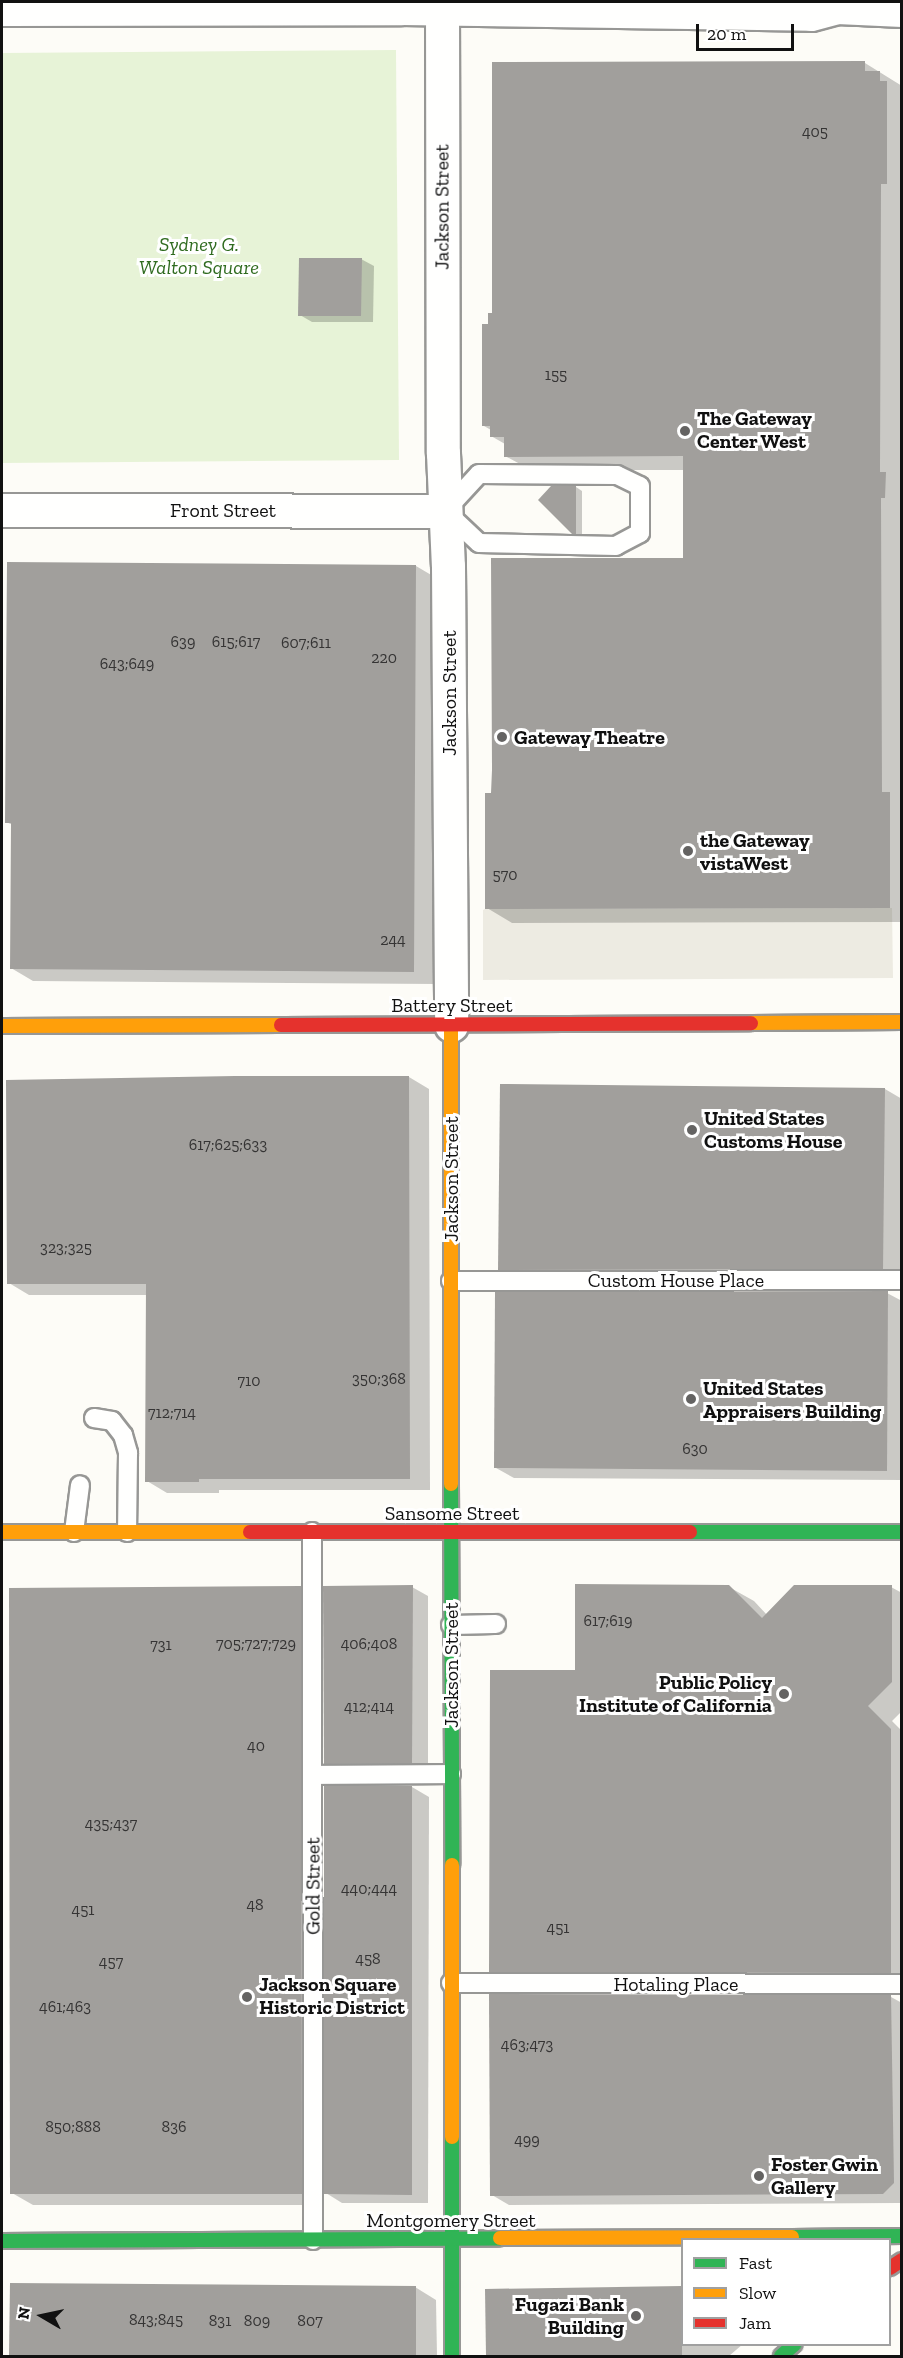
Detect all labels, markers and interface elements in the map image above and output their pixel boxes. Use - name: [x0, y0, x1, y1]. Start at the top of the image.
- scale bar: [699, 12, 796, 50]
- text: 20 m: [707, 23, 746, 45]
- house number: 405: [802, 122, 828, 142]
- street label: Jackson Street: [430, 144, 454, 270]
- park label: Sydney G. Walton Square: [139, 233, 259, 280]
- house number: 155: [545, 365, 567, 385]
- place label: The Gateway Center West: [697, 407, 812, 454]
- marker: The Gateway Center West: [678, 424, 692, 438]
- street label: Front Street: [170, 498, 276, 522]
- street label: Jackson Street: [437, 630, 461, 756]
- house number: 639: [171, 632, 195, 652]
- house number: 615;617: [212, 632, 260, 652]
- house number: 607;611: [281, 633, 331, 653]
- house number: 220: [371, 648, 397, 668]
- house number: 643;649: [100, 654, 154, 674]
- place label: Gateway Theatre: [514, 725, 665, 749]
- marker: Gateway Theatre: [495, 730, 509, 744]
- place label: the Gateway vistaWest: [700, 828, 810, 875]
- marker: the Gateway vistaWest: [681, 844, 695, 858]
- house number: 570: [493, 865, 517, 885]
- house number: 244: [380, 930, 406, 950]
- street label: Battery Street: [391, 993, 513, 1017]
- place label: United States Customs House: [704, 1106, 842, 1153]
- street label: Jackson Street: [439, 1116, 463, 1242]
- marker: United States Customs House: [685, 1123, 699, 1137]
- house number: 617;625;633: [189, 1135, 267, 1155]
- house number: 323;325: [40, 1238, 92, 1258]
- street label: Custom House Place: [588, 1268, 764, 1292]
- house number: 350;368: [352, 1369, 406, 1389]
- house number: 710: [238, 1371, 260, 1391]
- place label: United States Appraisers Building: [703, 1376, 881, 1423]
- marker: United States Appraisers Building: [684, 1392, 698, 1406]
- house number: 712;714: [148, 1403, 196, 1423]
- house number: 630: [682, 1439, 708, 1459]
- street label: Sansome Street: [385, 1501, 519, 1525]
- street label: Jackson Street: [439, 1602, 463, 1728]
- house number: 617;619: [584, 1611, 632, 1631]
- house number: 705;727;729: [216, 1634, 296, 1654]
- house number: 406;408: [341, 1634, 397, 1654]
- house number: 731: [150, 1635, 172, 1655]
- place label: Public Policy Institute of California: [579, 1670, 772, 1717]
- marker: Public Policy Institute of California: [777, 1687, 791, 1701]
- house number: 412;414: [344, 1697, 394, 1717]
- house number: 40: [247, 1736, 265, 1756]
- house number: 435;437: [85, 1814, 137, 1834]
- street label: Gold Street: [301, 1837, 325, 1935]
- house number: 440;444: [341, 1879, 397, 1899]
- house number: 48: [246, 1895, 264, 1915]
- house number: 451: [72, 1900, 94, 1920]
- house number: 451: [547, 1918, 569, 1938]
- house number: 458: [355, 1949, 381, 1969]
- house number: 457: [99, 1952, 123, 1972]
- street label: Hotaling Place: [614, 1972, 738, 1996]
- place label: Jackson Square Historic District: [259, 1973, 405, 2020]
- marker: Jackson Square Historic District: [240, 1990, 254, 2004]
- house number: 461;463: [39, 1997, 91, 2017]
- house number: 463;473: [501, 2035, 553, 2055]
- house number: 850;888: [45, 2117, 101, 2137]
- house number: 836: [162, 2117, 186, 2137]
- house number: 499: [514, 2130, 540, 2150]
- place label: Foster Gwin Gallery: [771, 2152, 879, 2199]
- marker: Foster Gwin Gallery: [752, 2169, 766, 2183]
- street label: Montgomery Street: [366, 2208, 536, 2232]
- legend: [681, 2238, 891, 2346]
- text: Fast: [739, 2252, 772, 2274]
- text: Slow: [739, 2282, 776, 2304]
- north arrow: [12, 2286, 72, 2346]
- place label: Fugazi Bank Building: [515, 2292, 624, 2339]
- text: N: [13, 2306, 34, 2321]
- marker: Fugazi Bank Building: [629, 2309, 643, 2323]
- house number: 843;845: [129, 2310, 183, 2330]
- house number: 831: [209, 2311, 231, 2331]
- house number: 809: [244, 2311, 270, 2331]
- house number: 807: [297, 2311, 323, 2331]
- text: Jam: [739, 2312, 771, 2334]

